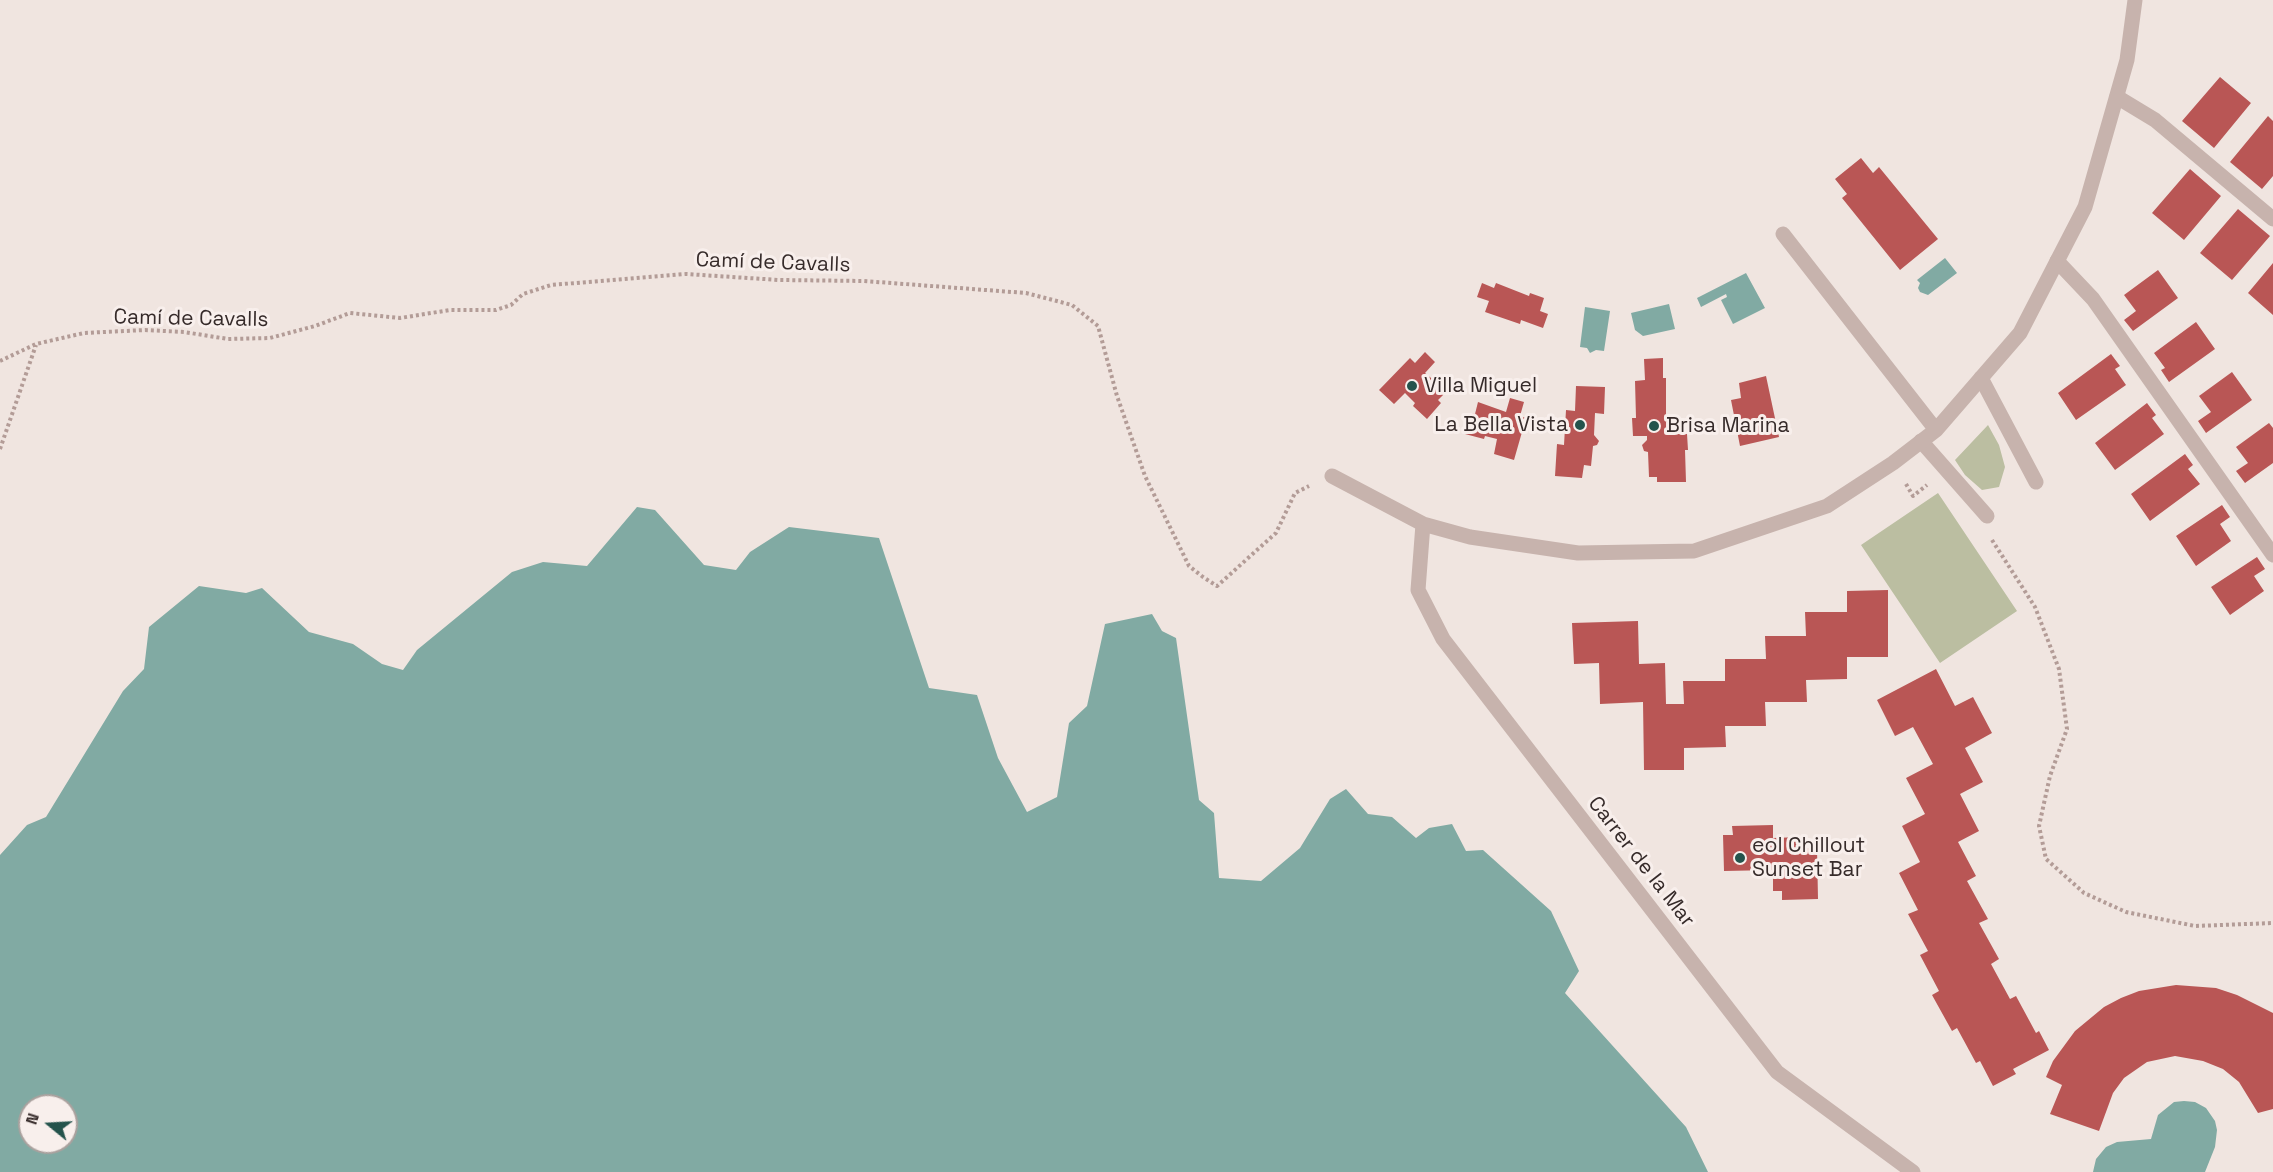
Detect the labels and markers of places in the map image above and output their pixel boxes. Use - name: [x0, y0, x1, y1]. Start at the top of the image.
- place label: Villa Miguel: [1424, 373, 1537, 399]
- marker: Villa Miguel: [1405, 379, 1419, 393]
- place label: La Bella Vista: [1434, 412, 1568, 438]
- place label: Brisa Marina: [1666, 413, 1790, 439]
- marker: La Bella Vista: [1573, 418, 1587, 432]
- marker: Brisa Marina: [1647, 419, 1661, 433]
- place label: eol Chillout Sunset Bar: [1752, 833, 1865, 883]
- marker: eol Chillout Sunset Bar: [1733, 851, 1747, 865]

